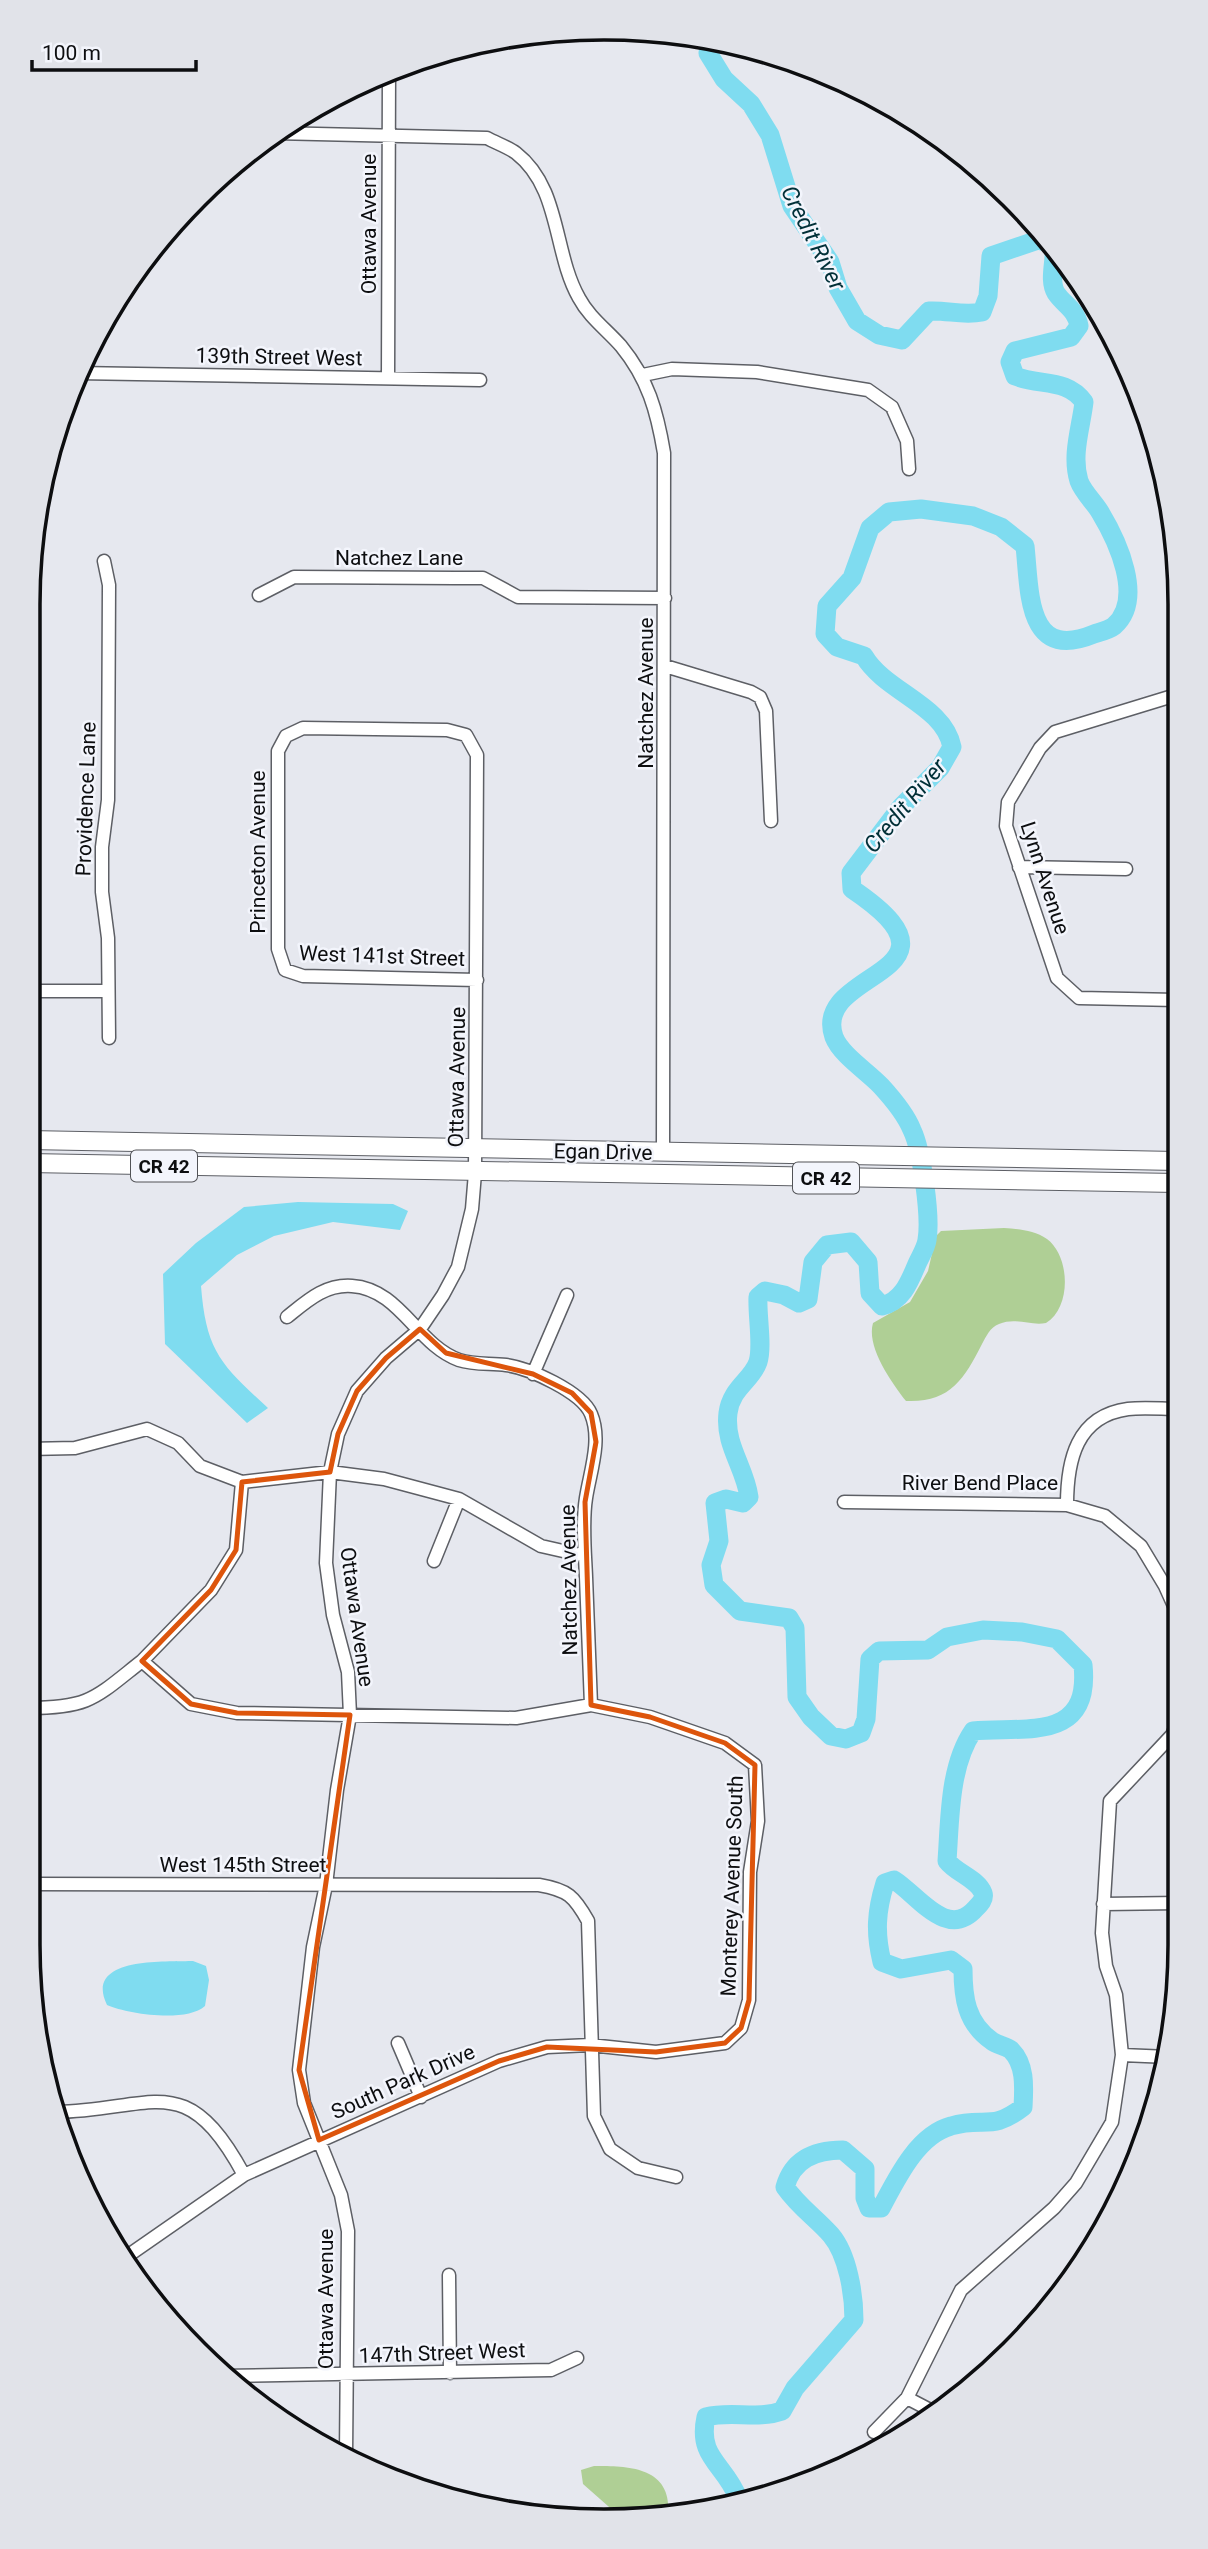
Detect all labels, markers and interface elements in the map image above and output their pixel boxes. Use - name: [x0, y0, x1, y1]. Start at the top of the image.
- scale bar: [32, 28, 196, 72]
- text: 100 m: [42, 41, 101, 65]
- street label: Ottawa Avenue: [357, 154, 381, 294]
- water label: Credit River: [775, 181, 852, 296]
- street label: 139th Street West: [195, 344, 363, 370]
- street label: Natchez Lane: [335, 546, 463, 570]
- street label: Natchez Avenue: [634, 617, 658, 769]
- street label: Providence Lane: [71, 721, 101, 877]
- water label: Credit River: [858, 753, 953, 858]
- street label: Princeton Avenue: [246, 770, 270, 934]
- street label: Lynn Avenue: [1016, 819, 1074, 937]
- street label: West 141st Street: [299, 941, 466, 971]
- street label: Ottawa Avenue: [444, 1006, 470, 1148]
- street label: Egan Drive: [553, 1139, 653, 1165]
- road number: CR 42: [131, 1150, 197, 1182]
- road number: CR 42: [793, 1162, 859, 1194]
- street label: River Bend Place: [902, 1471, 1058, 1495]
- street label: Natchez Avenue: [556, 1504, 582, 1656]
- street label: Ottawa Avenue: [335, 1546, 379, 1688]
- street label: Monterey Avenue South: [716, 1775, 748, 1997]
- street label: West 145th Street: [160, 1853, 327, 1877]
- street label: South Park Drive: [328, 2040, 478, 2124]
- street label: Ottawa Avenue: [314, 2229, 338, 2369]
- street label: 147th Street West: [358, 2338, 526, 2368]

